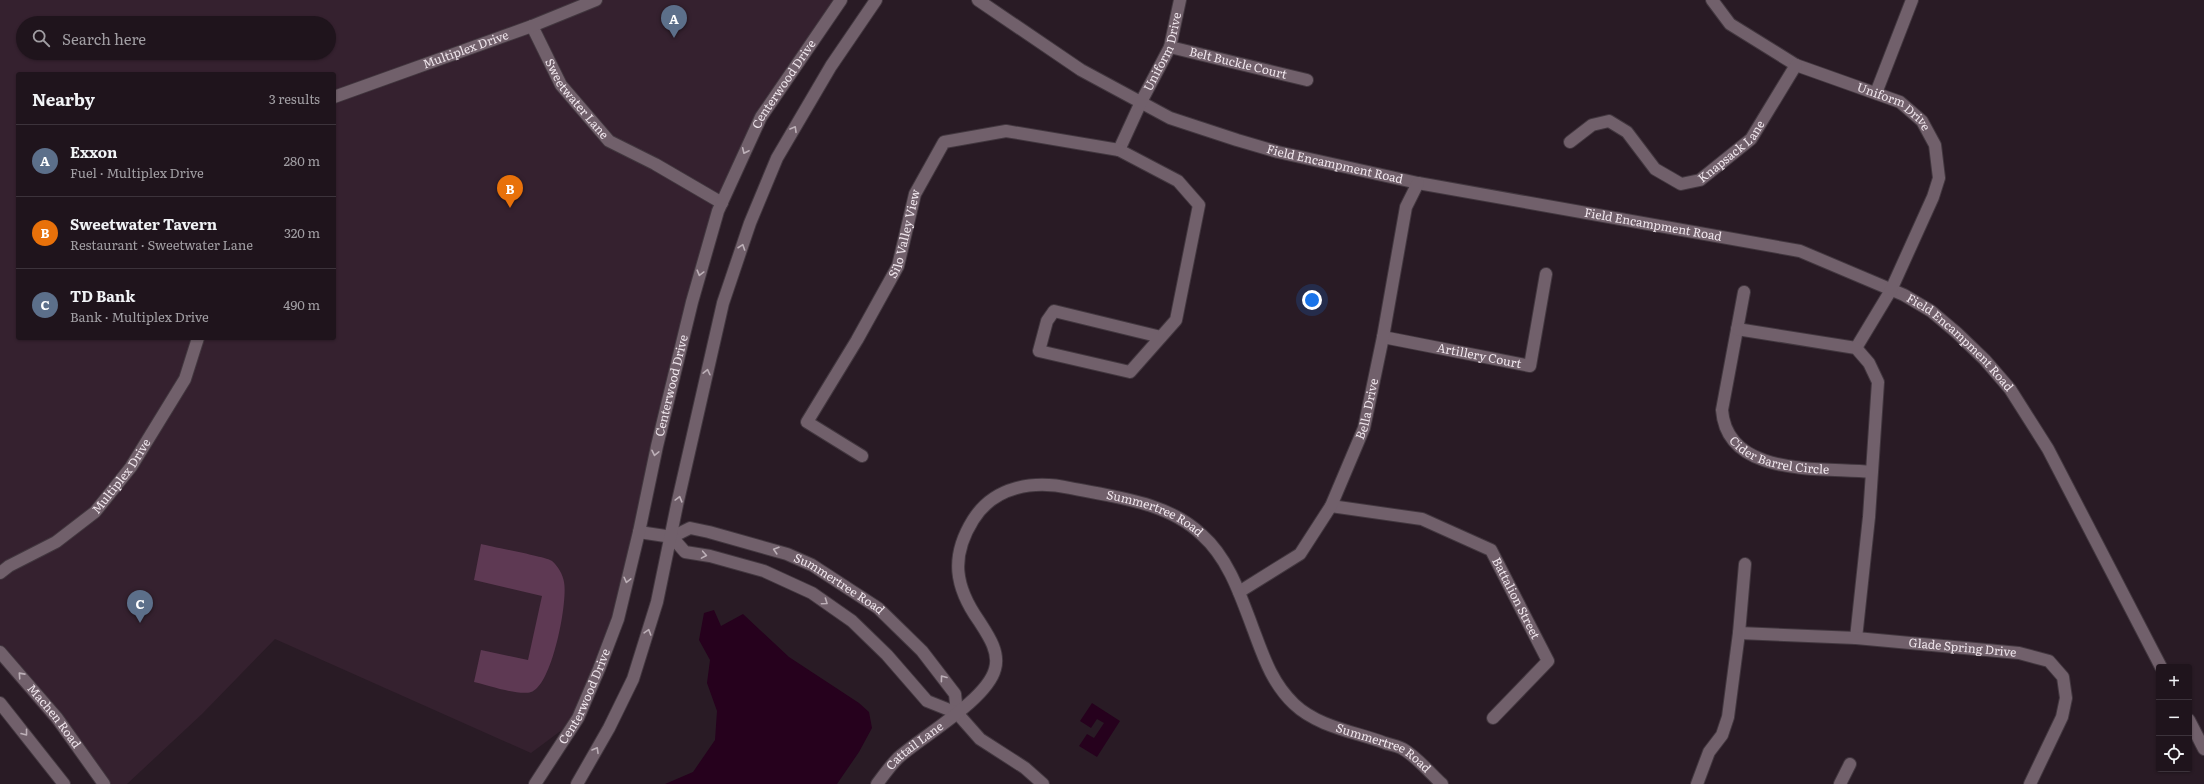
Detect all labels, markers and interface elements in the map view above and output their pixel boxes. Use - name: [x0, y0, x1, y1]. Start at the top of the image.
- pin: A: [661, 5, 687, 38]
- street label: Uniform Drive: [1138, 11, 1185, 94]
- search box: [16, 16, 336, 60]
- street label: Multiplex Drive: [420, 25, 511, 72]
- icon: search: [30, 27, 52, 49]
- text: Search here: [62, 27, 146, 50]
- street label: Centerwood Drive: [747, 35, 820, 131]
- street label: Belt Buckle Court: [1188, 42, 1289, 83]
- street label: Sweetwater Lane: [541, 55, 614, 143]
- street label: Uniform Drive: [1855, 77, 1936, 134]
- text: Nearby: [32, 86, 95, 111]
- text: 3 results: [269, 89, 320, 108]
- street label: Knapsack Lane: [1694, 116, 1768, 186]
- one-way arrow: [790, 126, 797, 133]
- street label: Field Encampment Road: [1265, 139, 1406, 188]
- text: Exxon: [70, 140, 117, 163]
- one-way arrow: [742, 147, 750, 154]
- text: A: [40, 151, 50, 170]
- text: 280 m: [284, 151, 320, 170]
- text: Fuel · Multiplex Drive: [70, 163, 204, 182]
- pin: B: [497, 175, 523, 208]
- street label: Silo Valley View: [883, 187, 924, 281]
- street label: Field Encampment Road: [1583, 203, 1724, 245]
- text: Sweetwater Tavern: [70, 212, 217, 235]
- text: B: [41, 223, 49, 242]
- text: 320 m: [284, 223, 320, 242]
- text: Restaurant · Sweetwater Lane: [70, 235, 253, 254]
- one-way arrow: [737, 244, 746, 251]
- one-way arrow: [696, 269, 705, 276]
- text: TD Bank: [70, 284, 135, 307]
- street label: Field Encampment Road: [1903, 288, 2019, 395]
- your location: [1302, 290, 1322, 310]
- text: C: [40, 295, 50, 314]
- text: 490 m: [283, 295, 320, 314]
- text: Bank · Multiplex Drive: [70, 307, 209, 326]
- street label: Centerwood Drive: [650, 333, 692, 438]
- street label: Artillery Court: [1436, 338, 1523, 372]
- one-way arrow: [702, 369, 710, 375]
- street label: Bella Drive: [1350, 376, 1382, 442]
- street label: Cider Barrel Circle: [1725, 432, 1830, 478]
- street label: Multiplex Drive: [87, 435, 155, 517]
- one-way arrow: [652, 450, 660, 456]
- street label: Summertree Road: [1105, 485, 1208, 541]
- one-way arrow: [674, 496, 683, 503]
- one-way arrow: [772, 546, 779, 555]
- street label: Summertree Road: [791, 548, 890, 618]
- one-way arrow: [701, 550, 708, 559]
- street label: Battalion Street: [1488, 554, 1545, 642]
- one-way arrow: [623, 576, 632, 583]
- pin: C: [127, 590, 153, 623]
- one-way arrow: [820, 597, 827, 604]
- one-way arrow: [643, 628, 652, 635]
- street label: Glade Spring Drive: [1908, 633, 2017, 661]
- street label: Centerwood Drive: [553, 646, 614, 747]
- map controls: [2156, 664, 2192, 772]
- button: +: [2156, 664, 2192, 700]
- one-way arrow: [18, 672, 26, 680]
- one-way arrow: [940, 676, 947, 683]
- street label: Machen Road: [23, 680, 86, 752]
- button: −: [2156, 700, 2192, 736]
- street label: Cattail Lane: [881, 717, 947, 774]
- street label: Summertree Road: [1334, 718, 1436, 777]
- one-way arrow: [20, 729, 27, 736]
- button: locate: [2156, 736, 2192, 772]
- one-way arrow: [592, 747, 599, 754]

